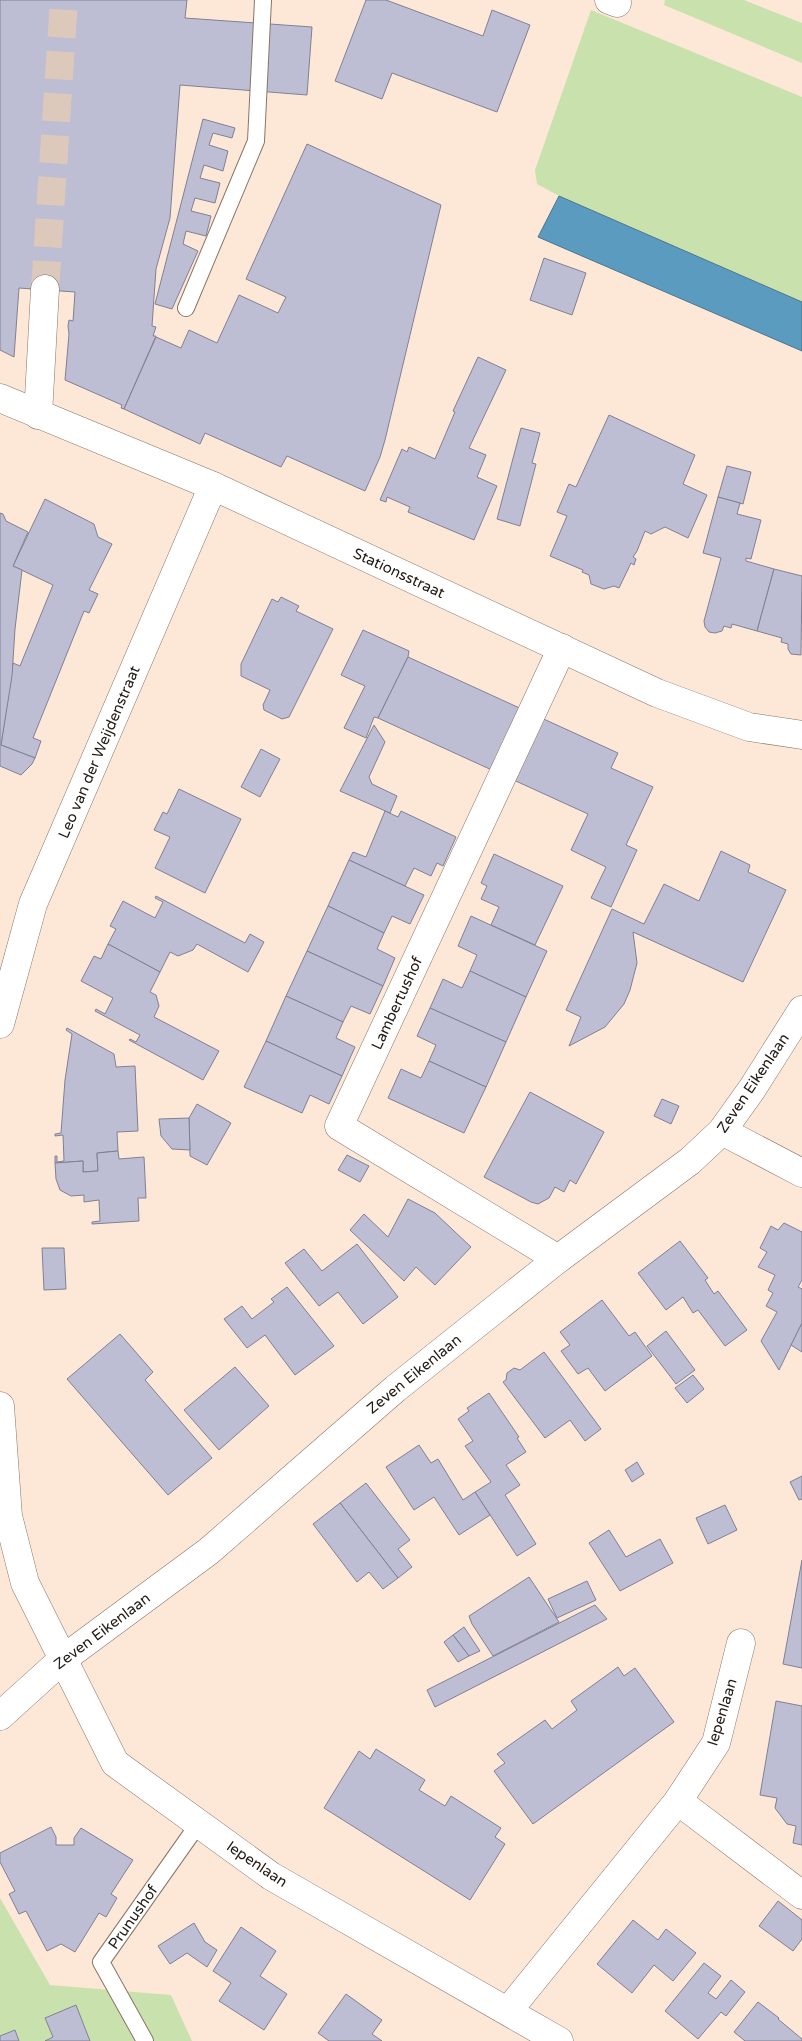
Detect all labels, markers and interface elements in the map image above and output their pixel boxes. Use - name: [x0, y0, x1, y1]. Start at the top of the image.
- street label: Stationsstraat: [350, 544, 448, 602]
- street label: Leo van der Weijdenstraat: [54, 663, 144, 841]
- street label: Lambertushof: [368, 953, 427, 1052]
- street label: Zeven Eikenlaan: [713, 1030, 793, 1136]
- street label: Zeven Eikenlaan: [363, 1330, 465, 1418]
- street label: Zeven Eikenlaan: [50, 1589, 154, 1673]
- street label: Iepenlaan: [703, 1676, 741, 1748]
- street label: Iepenlaan: [223, 1837, 291, 1891]
- street label: Prunushof: [104, 1881, 162, 1953]

